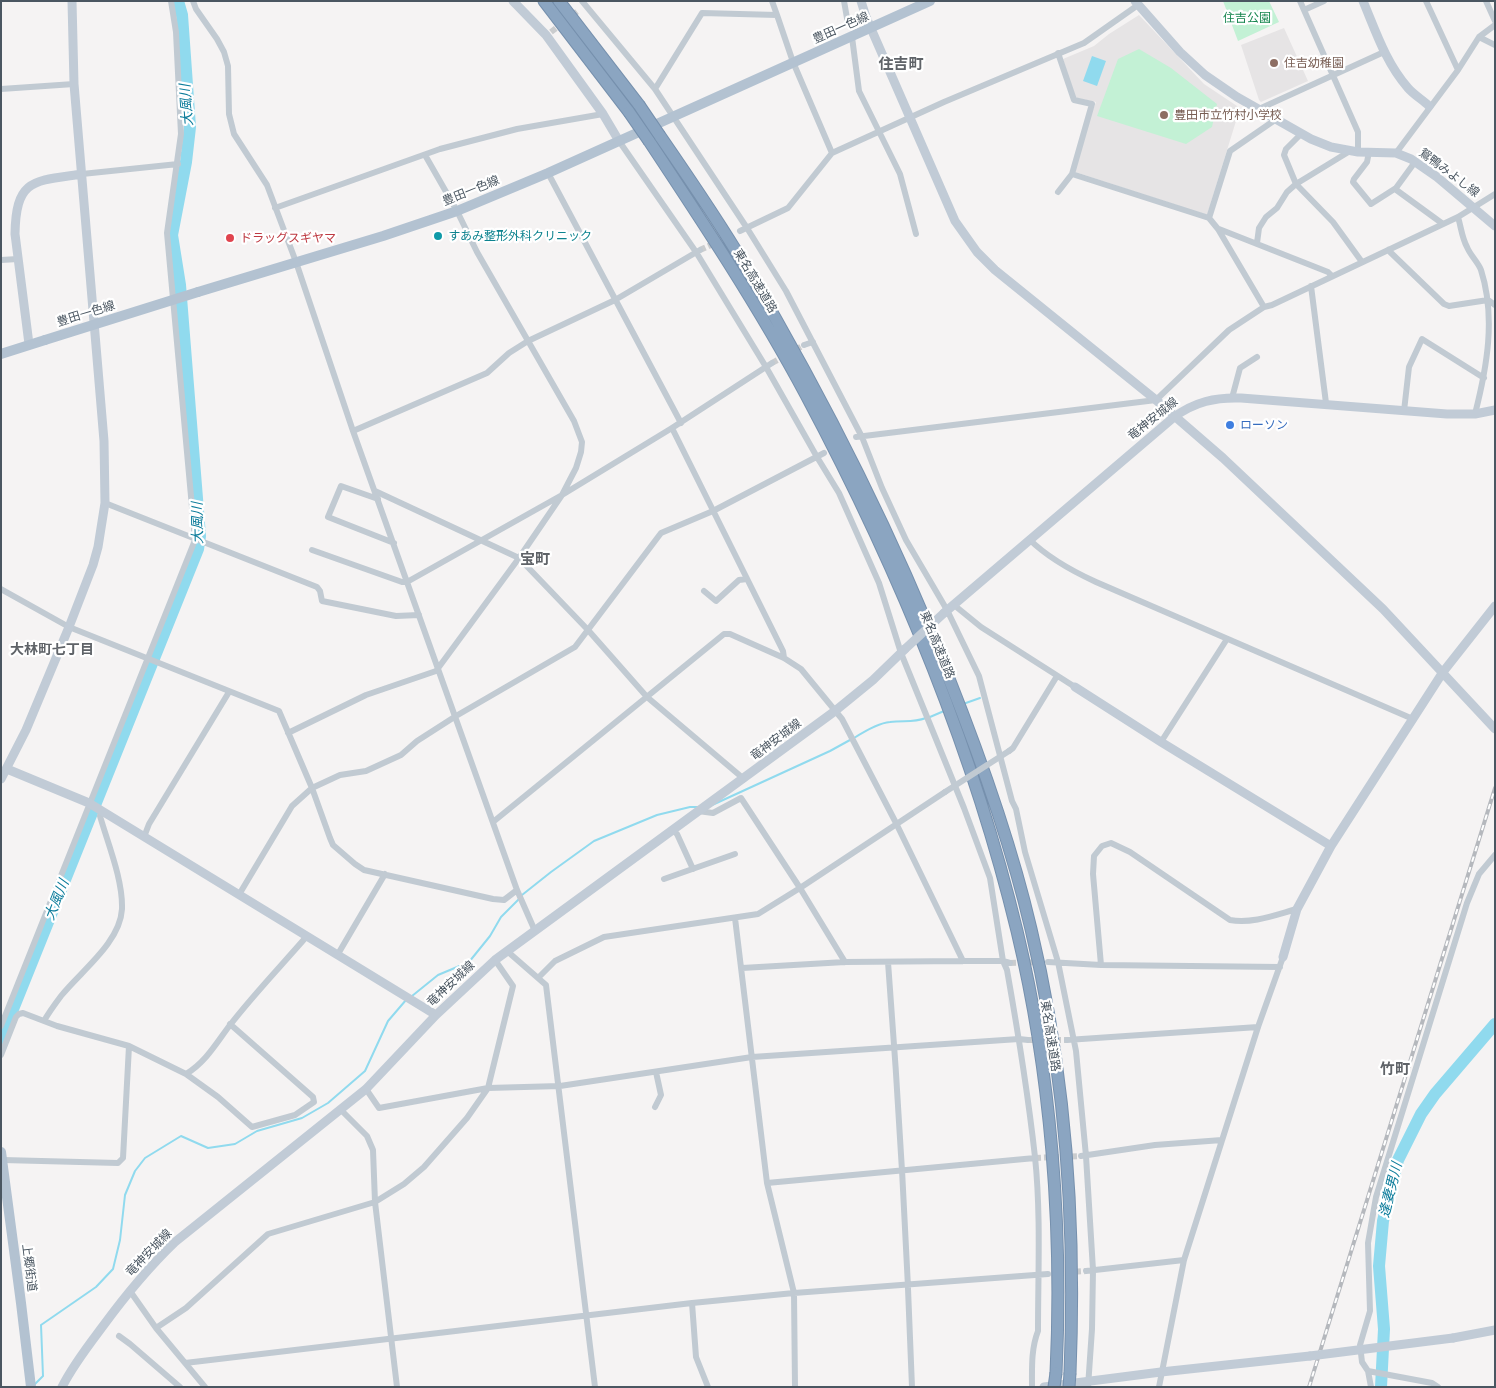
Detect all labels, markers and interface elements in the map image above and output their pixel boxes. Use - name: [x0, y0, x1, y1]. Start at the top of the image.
- street label: 豊田一色線: [811, 9, 871, 47]
- park label: 住吉公園: [1223, 11, 1271, 25]
- district label: 住吉町: [879, 56, 923, 74]
- place label: 住吉幼稚園: [1284, 56, 1344, 70]
- marker: 住吉幼稚園: [1268, 57, 1280, 69]
- water label: 大風川: [177, 83, 197, 127]
- place label: 豊田市立竹村小学校: [1174, 108, 1282, 122]
- marker: 豊田市立竹村小学校: [1158, 109, 1170, 121]
- street label: 鴛鴨みよし線: [1416, 146, 1482, 200]
- street label: 豊田一色線: [440, 173, 502, 209]
- place label: すあみ整形外科クリニック: [448, 229, 592, 243]
- marker: すあみ整形外科クリニック: [432, 230, 444, 242]
- place label: ドラッグスギヤマ: [240, 231, 336, 245]
- marker: ドラッグスギヤマ: [224, 232, 236, 244]
- street label: 東名高速道路: [730, 246, 780, 316]
- street label: 豊田一色線: [55, 298, 117, 330]
- street label: 竜神安城線: [1125, 395, 1181, 443]
- place label: ローソン: [1240, 418, 1288, 432]
- marker: ローソン: [1224, 419, 1236, 431]
- water label: 大風川: [189, 502, 207, 544]
- district label: 宝町: [520, 551, 550, 569]
- street label: 東名高速道路: [917, 609, 957, 681]
- district label: 大林町七丁目: [10, 642, 94, 658]
- street label: 竜神安城線: [748, 716, 804, 764]
- water label: 大風川: [41, 877, 73, 923]
- street label: 竜神安城線: [424, 958, 478, 1010]
- street label: 東名高速道路: [1037, 999, 1063, 1073]
- district label: 竹町: [1380, 1061, 1410, 1079]
- water label: 逢妻男川: [1376, 1161, 1406, 1219]
- street label: 竜神安城線: [123, 1226, 175, 1280]
- street label: 上郷街道: [19, 1243, 39, 1293]

